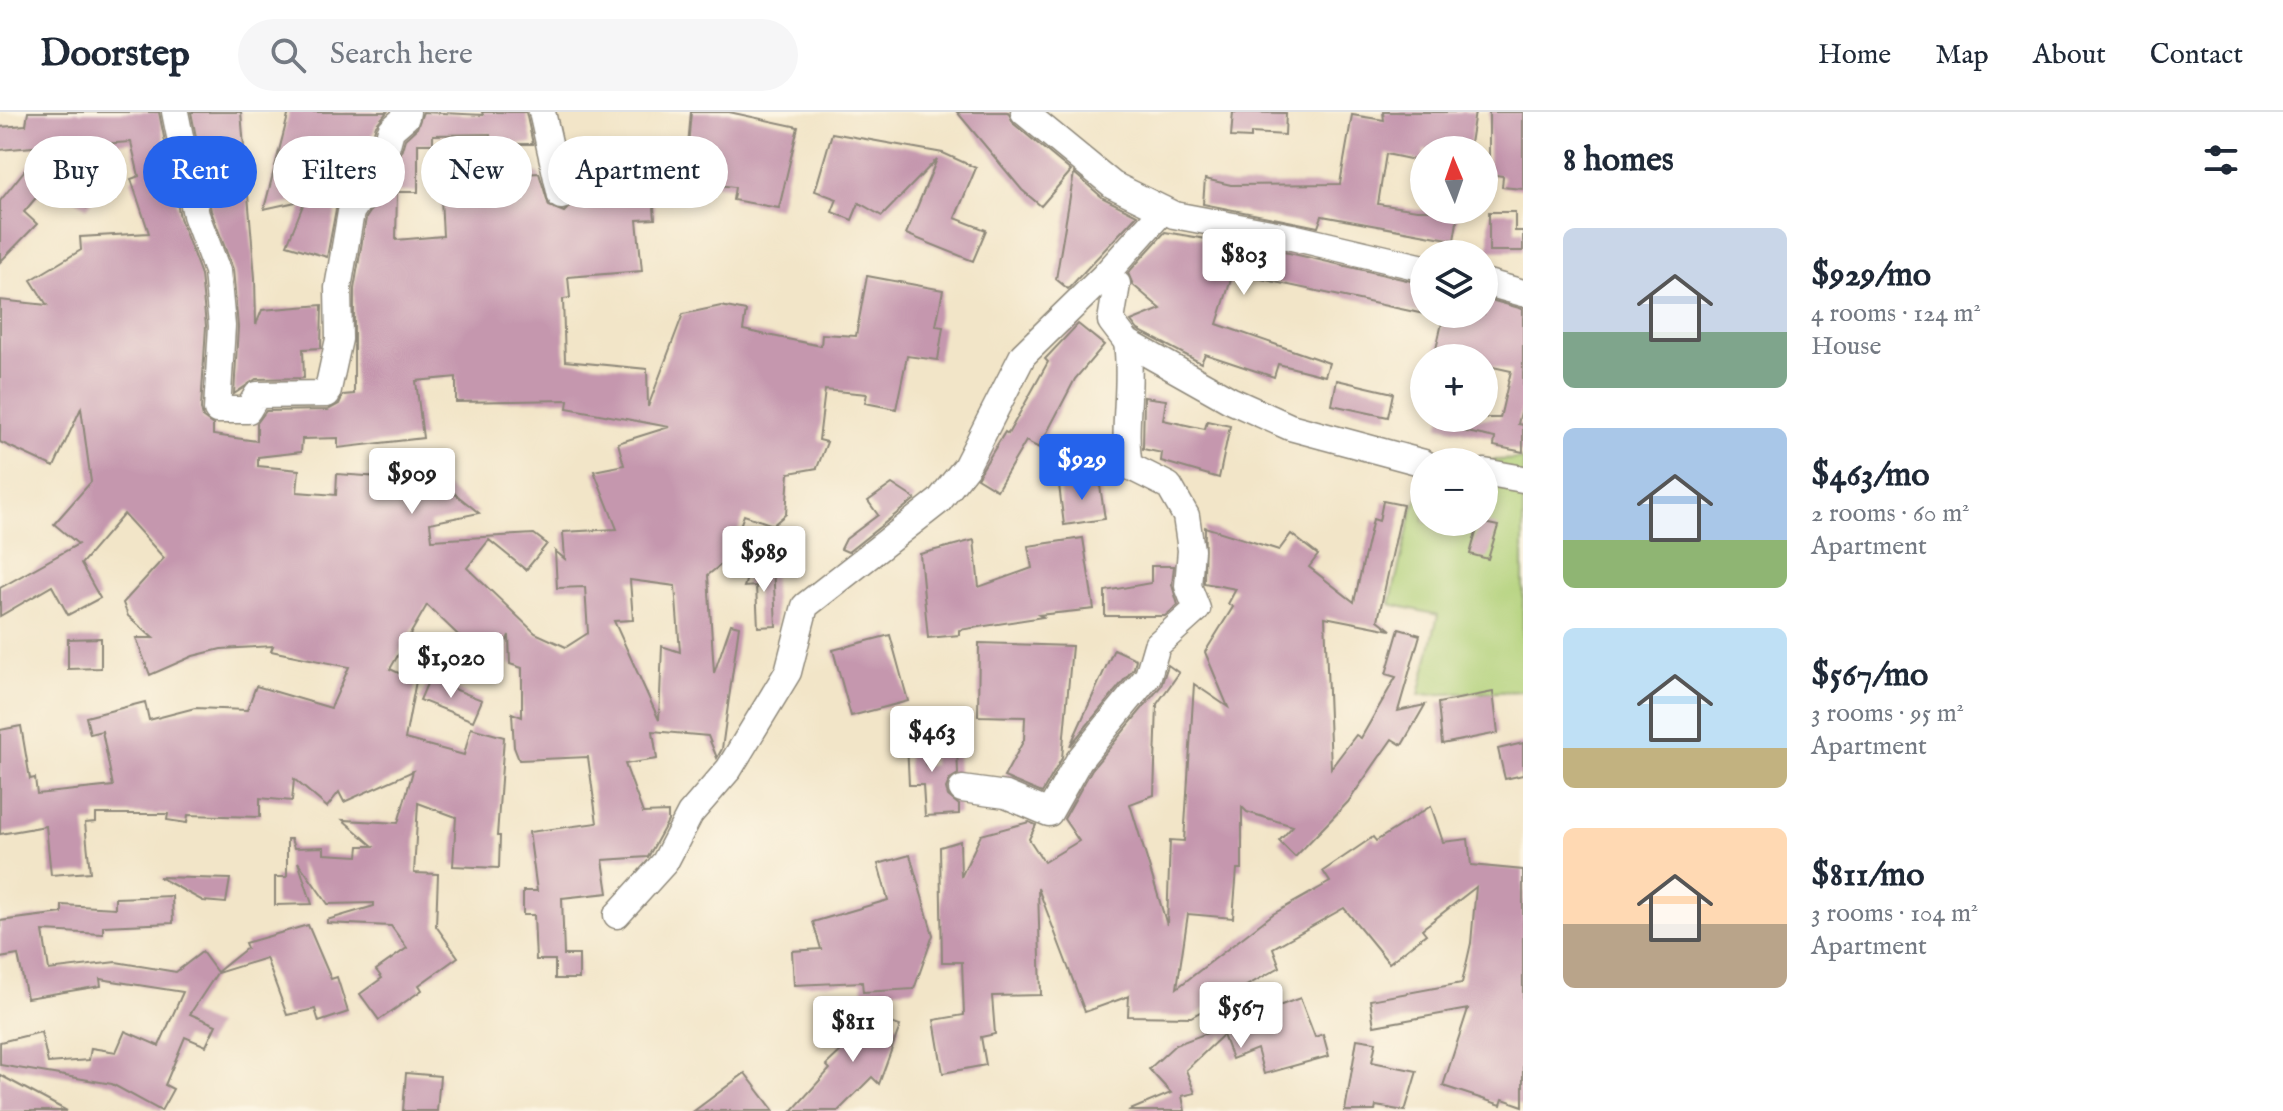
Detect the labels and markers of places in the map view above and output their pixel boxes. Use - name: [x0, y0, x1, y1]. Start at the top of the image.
- pin: $803: [1197, 229, 1291, 297]
- pin: $929: [1035, 434, 1129, 502]
- pin: $909: [365, 448, 459, 516]
- pin: $989: [717, 526, 811, 594]
- pin: $1,020: [386, 632, 516, 700]
- pin: $463: [885, 706, 979, 774]
- pin: $567: [1194, 982, 1288, 1050]
- pin: $811: [806, 996, 900, 1064]

